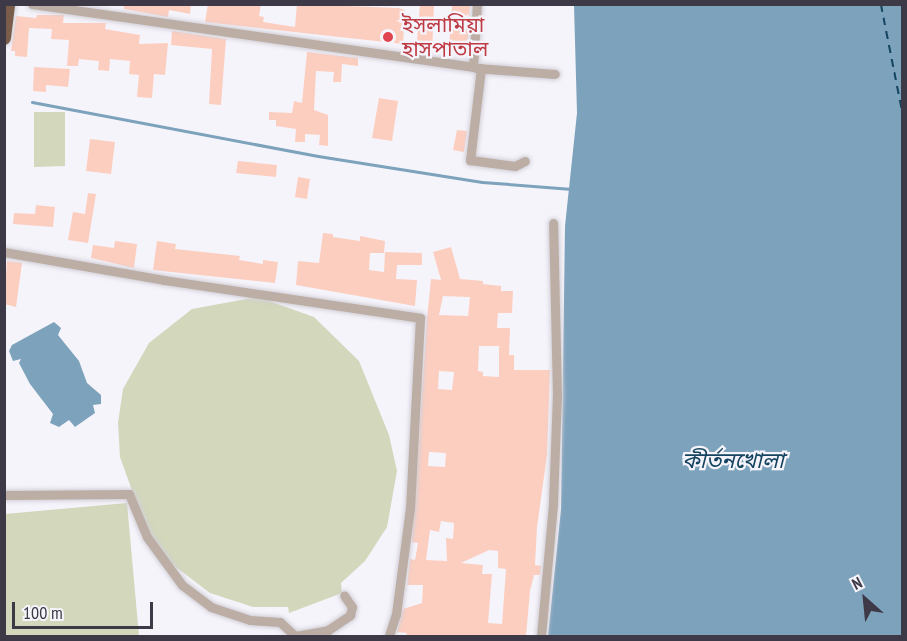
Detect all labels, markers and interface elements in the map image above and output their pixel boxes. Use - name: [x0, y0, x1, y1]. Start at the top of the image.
- place label: ইসলামিয়া হাসপাতাল: [402, 12, 488, 62]
- marker: ইসলামিয়া হাসপাতাল: [379, 28, 397, 46]
- water label: কীর্তনখোলা: [682, 448, 784, 474]
- north arrow: [835, 569, 895, 629]
- text: N: [848, 572, 865, 594]
- scale bar: [15, 590, 156, 628]
- text: 100 m: [23, 601, 63, 624]

